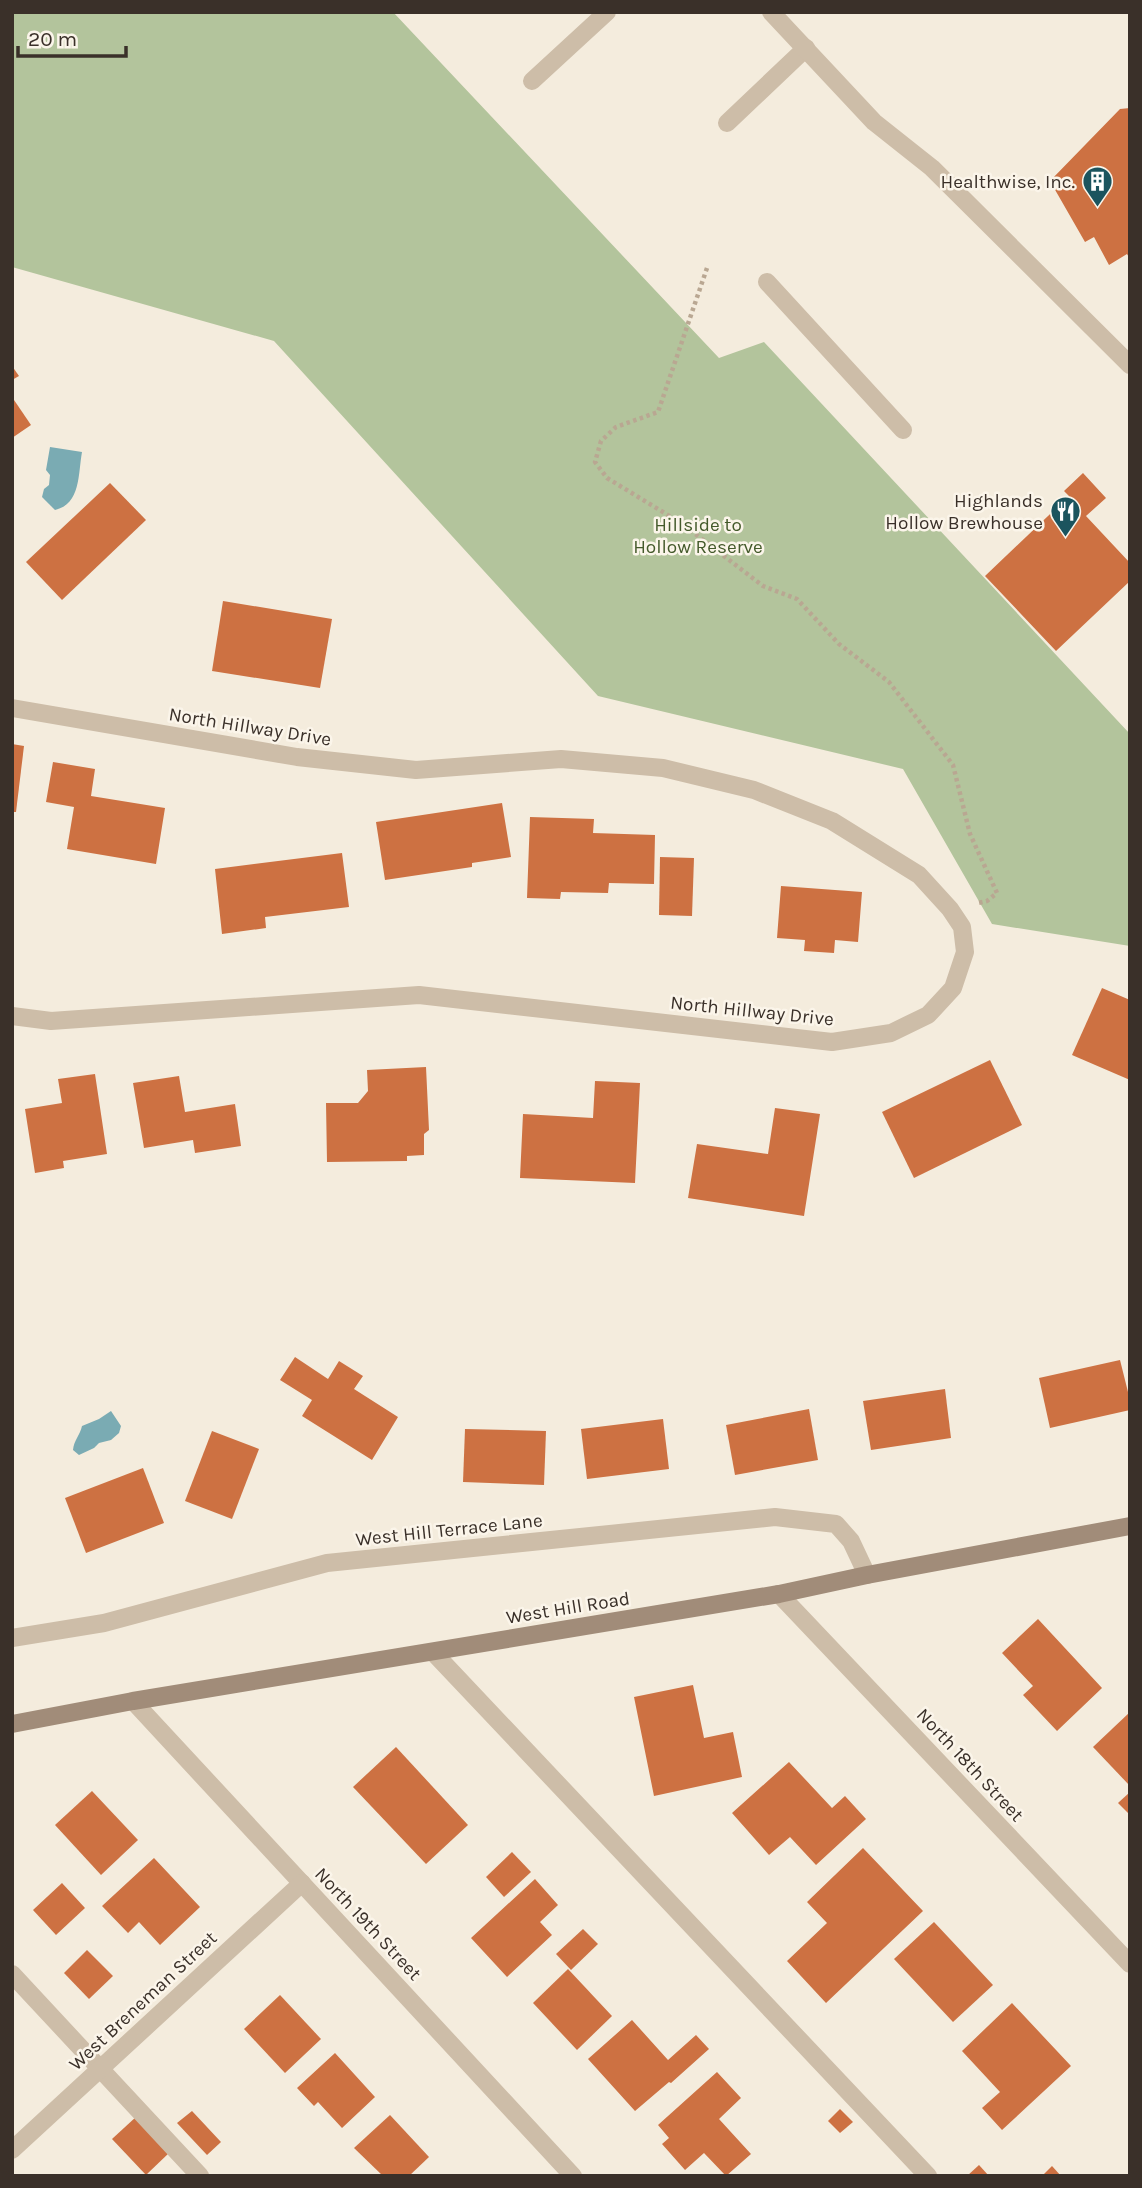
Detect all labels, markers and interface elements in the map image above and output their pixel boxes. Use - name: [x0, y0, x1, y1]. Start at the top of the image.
- scale bar: [18, 14, 126, 58]
- text: 20 m: [28, 27, 77, 51]
- building icon: Healthwise, Inc.: [1081, 165, 1115, 209]
- place label: Healthwise, Inc.: [941, 171, 1075, 193]
- place label: Highlands Hollow Brewhouse: [885, 490, 1043, 534]
- restaurant icon: Highlands Hollow Brewhouse: [1049, 495, 1083, 539]
- park label: Hillside to Hollow Reserve: [633, 514, 763, 558]
- street label: North Hillway Drive: [167, 703, 333, 751]
- street label: North Hillway Drive: [669, 991, 835, 1031]
- street label: West Hill Terrace Lane: [354, 1509, 544, 1551]
- street label: West Hill Road: [505, 1587, 631, 1629]
- street label: North 18th Street: [912, 1704, 1028, 1826]
- street label: North 19th Street: [310, 1863, 426, 1985]
- street label: West Breneman Street: [65, 1927, 221, 2075]

